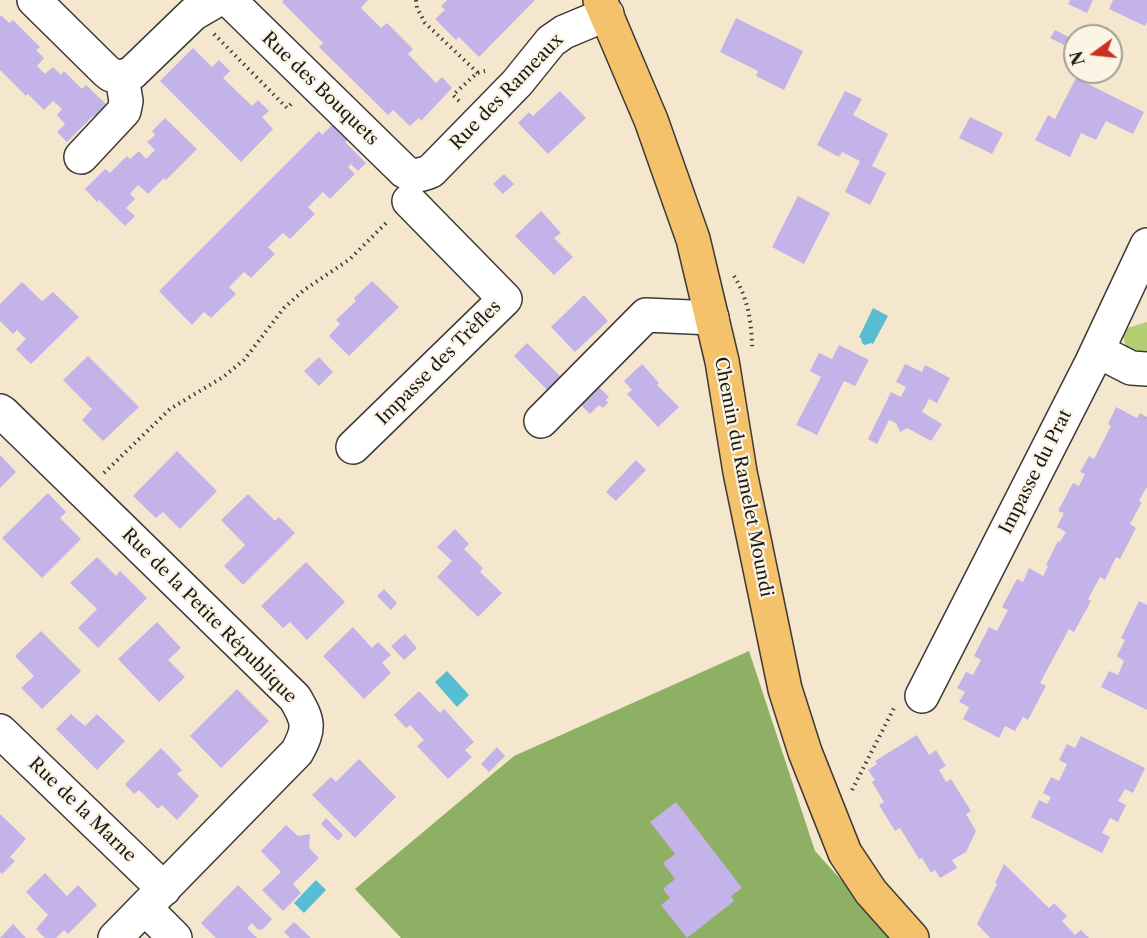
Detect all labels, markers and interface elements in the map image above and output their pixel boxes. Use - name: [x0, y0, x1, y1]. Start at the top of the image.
- north arrow: [1063, 24, 1123, 84]
- street label: Rue des Bouquets: [257, 28, 383, 150]
- street label: Rue des Rameaux: [446, 29, 568, 155]
- text: N: [1066, 49, 1089, 67]
- street label: Impasse des Trèfles: [372, 296, 506, 430]
- street label: Chemin du Ramelet Moundi: [709, 355, 777, 599]
- street label: Impasse du Prat: [995, 406, 1077, 538]
- street label: Rue de la Petite République: [117, 524, 301, 708]
- street label: Rue de la Marne: [24, 753, 140, 867]

